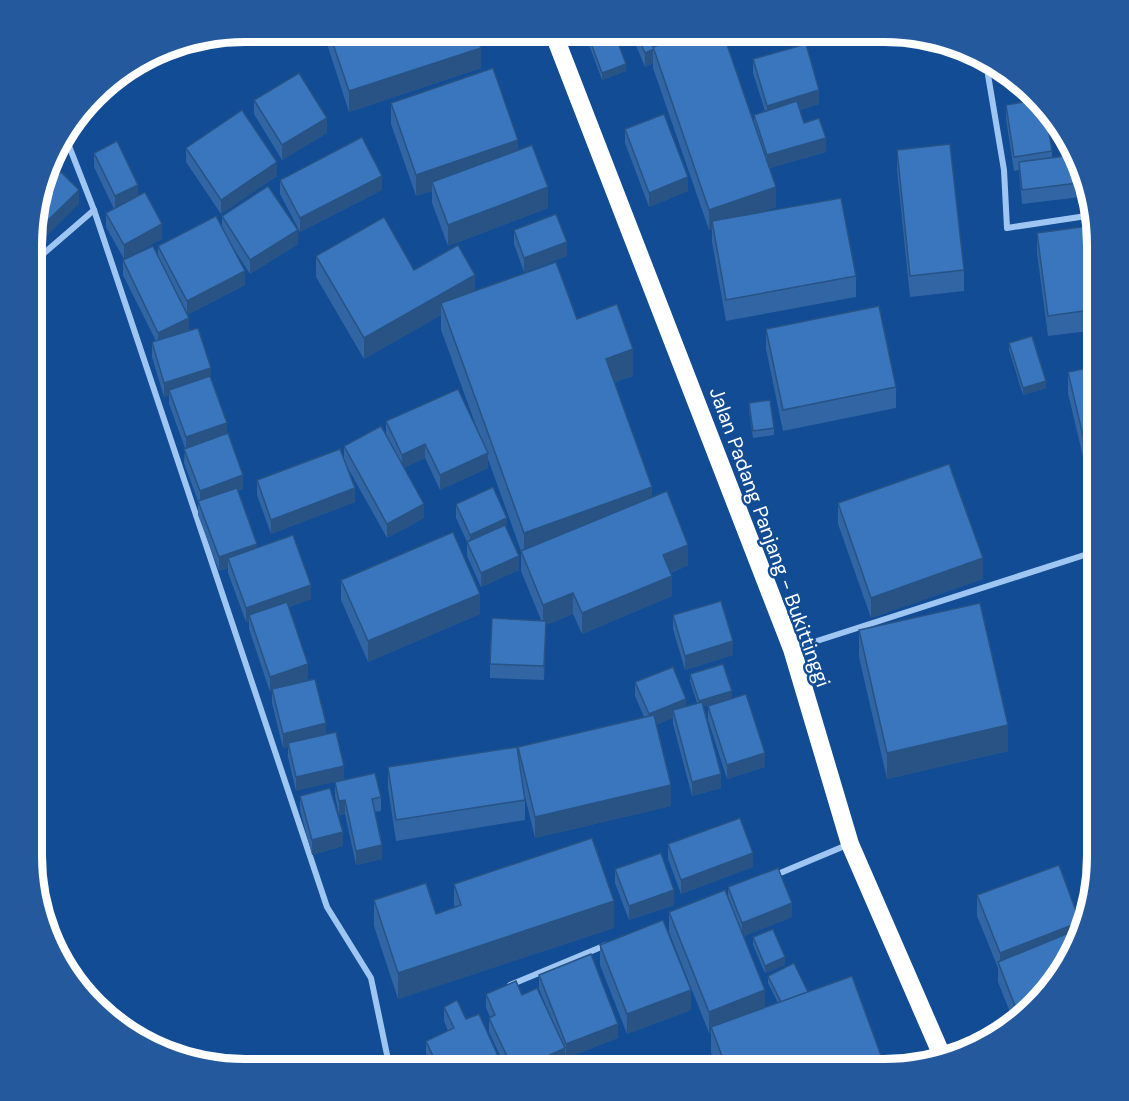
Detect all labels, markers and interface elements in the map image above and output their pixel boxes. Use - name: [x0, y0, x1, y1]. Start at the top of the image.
- street label: Jalan Padang Panjang - Bukittinggi: [704, 383, 836, 691]

